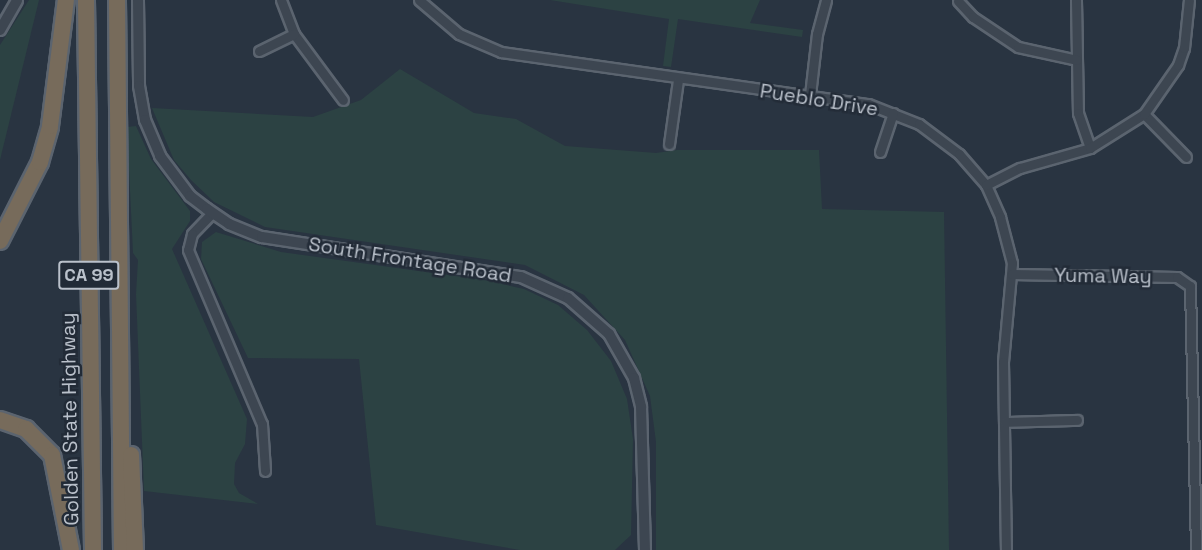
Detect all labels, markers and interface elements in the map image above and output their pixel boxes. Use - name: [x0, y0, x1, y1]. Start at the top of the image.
- street label: Pueblo Drive: [758, 79, 880, 121]
- street label: South Frontage Road: [307, 232, 513, 288]
- road number: CA 99: [58, 260, 121, 290]
- street label: Yuma Way: [1054, 263, 1152, 289]
- street label: Golden State Highway: [56, 312, 84, 526]

